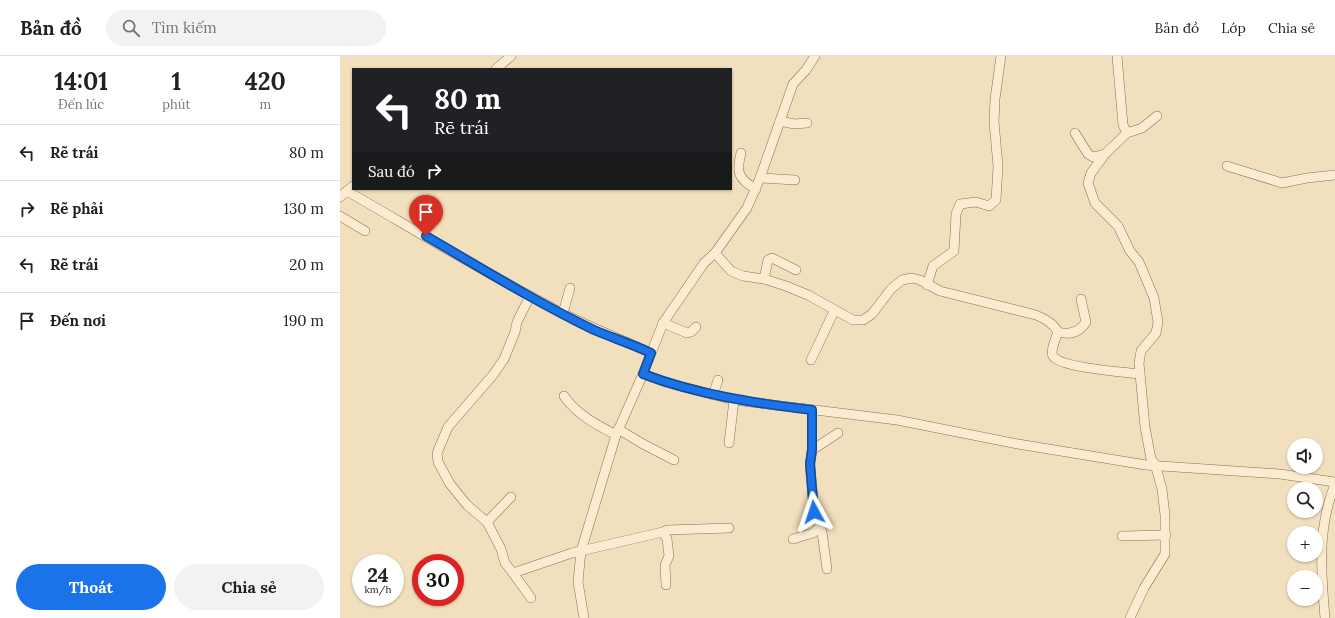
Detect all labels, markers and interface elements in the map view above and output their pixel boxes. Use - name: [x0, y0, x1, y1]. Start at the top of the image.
- search box: [106, 10, 386, 46]
- text: Bản đồ: [20, 16, 82, 40]
- icon: search: [120, 17, 142, 39]
- text: Tìm kiếm: [152, 18, 217, 37]
- text: Bản đồ: [1155, 19, 1199, 37]
- text: Lớp: [1221, 19, 1246, 37]
- text: Chia sẻ: [1268, 19, 1315, 37]
- text: 14:01: [54, 66, 108, 97]
- text: 1: [171, 66, 181, 97]
- text: 420: [245, 66, 286, 97]
- text: 80 m: [434, 81, 501, 117]
- icon: left: [368, 84, 420, 136]
- text: Đến lúc: [58, 96, 104, 113]
- text: phút: [162, 96, 191, 113]
- text: m: [259, 96, 271, 113]
- text: Rẽ trái: [434, 116, 489, 139]
- icon: left: [16, 142, 38, 164]
- text: Rẽ trái: [50, 143, 98, 162]
- text: 80 m: [289, 143, 324, 162]
- icon: right: [423, 160, 445, 182]
- text: Sau đó: [368, 162, 415, 181]
- pin: [409, 195, 443, 236]
- icon: right: [16, 198, 38, 220]
- text: Rẽ phải: [50, 199, 103, 218]
- text: 130 m: [284, 199, 324, 218]
- icon: arrive: [415, 201, 437, 223]
- icon: left: [16, 254, 38, 276]
- text: Rẽ trái: [50, 255, 98, 274]
- text: 20 m: [289, 255, 324, 274]
- icon: arrive: [16, 310, 38, 332]
- text: Đến nơi: [50, 311, 106, 330]
- text: 190 m: [283, 311, 324, 330]
- map controls: [1287, 438, 1323, 606]
- button: sound: [1287, 438, 1323, 474]
- button: search: [1287, 482, 1323, 518]
- position arrow: [793, 491, 835, 533]
- button: +: [1287, 526, 1323, 562]
- speed limit sign: 30: [412, 554, 464, 606]
- text: 24: [367, 562, 389, 587]
- button: Thoát: [16, 564, 166, 610]
- button: Chia sẻ: [174, 564, 324, 610]
- button: −: [1287, 570, 1323, 606]
- text: km/h: [364, 583, 392, 596]

